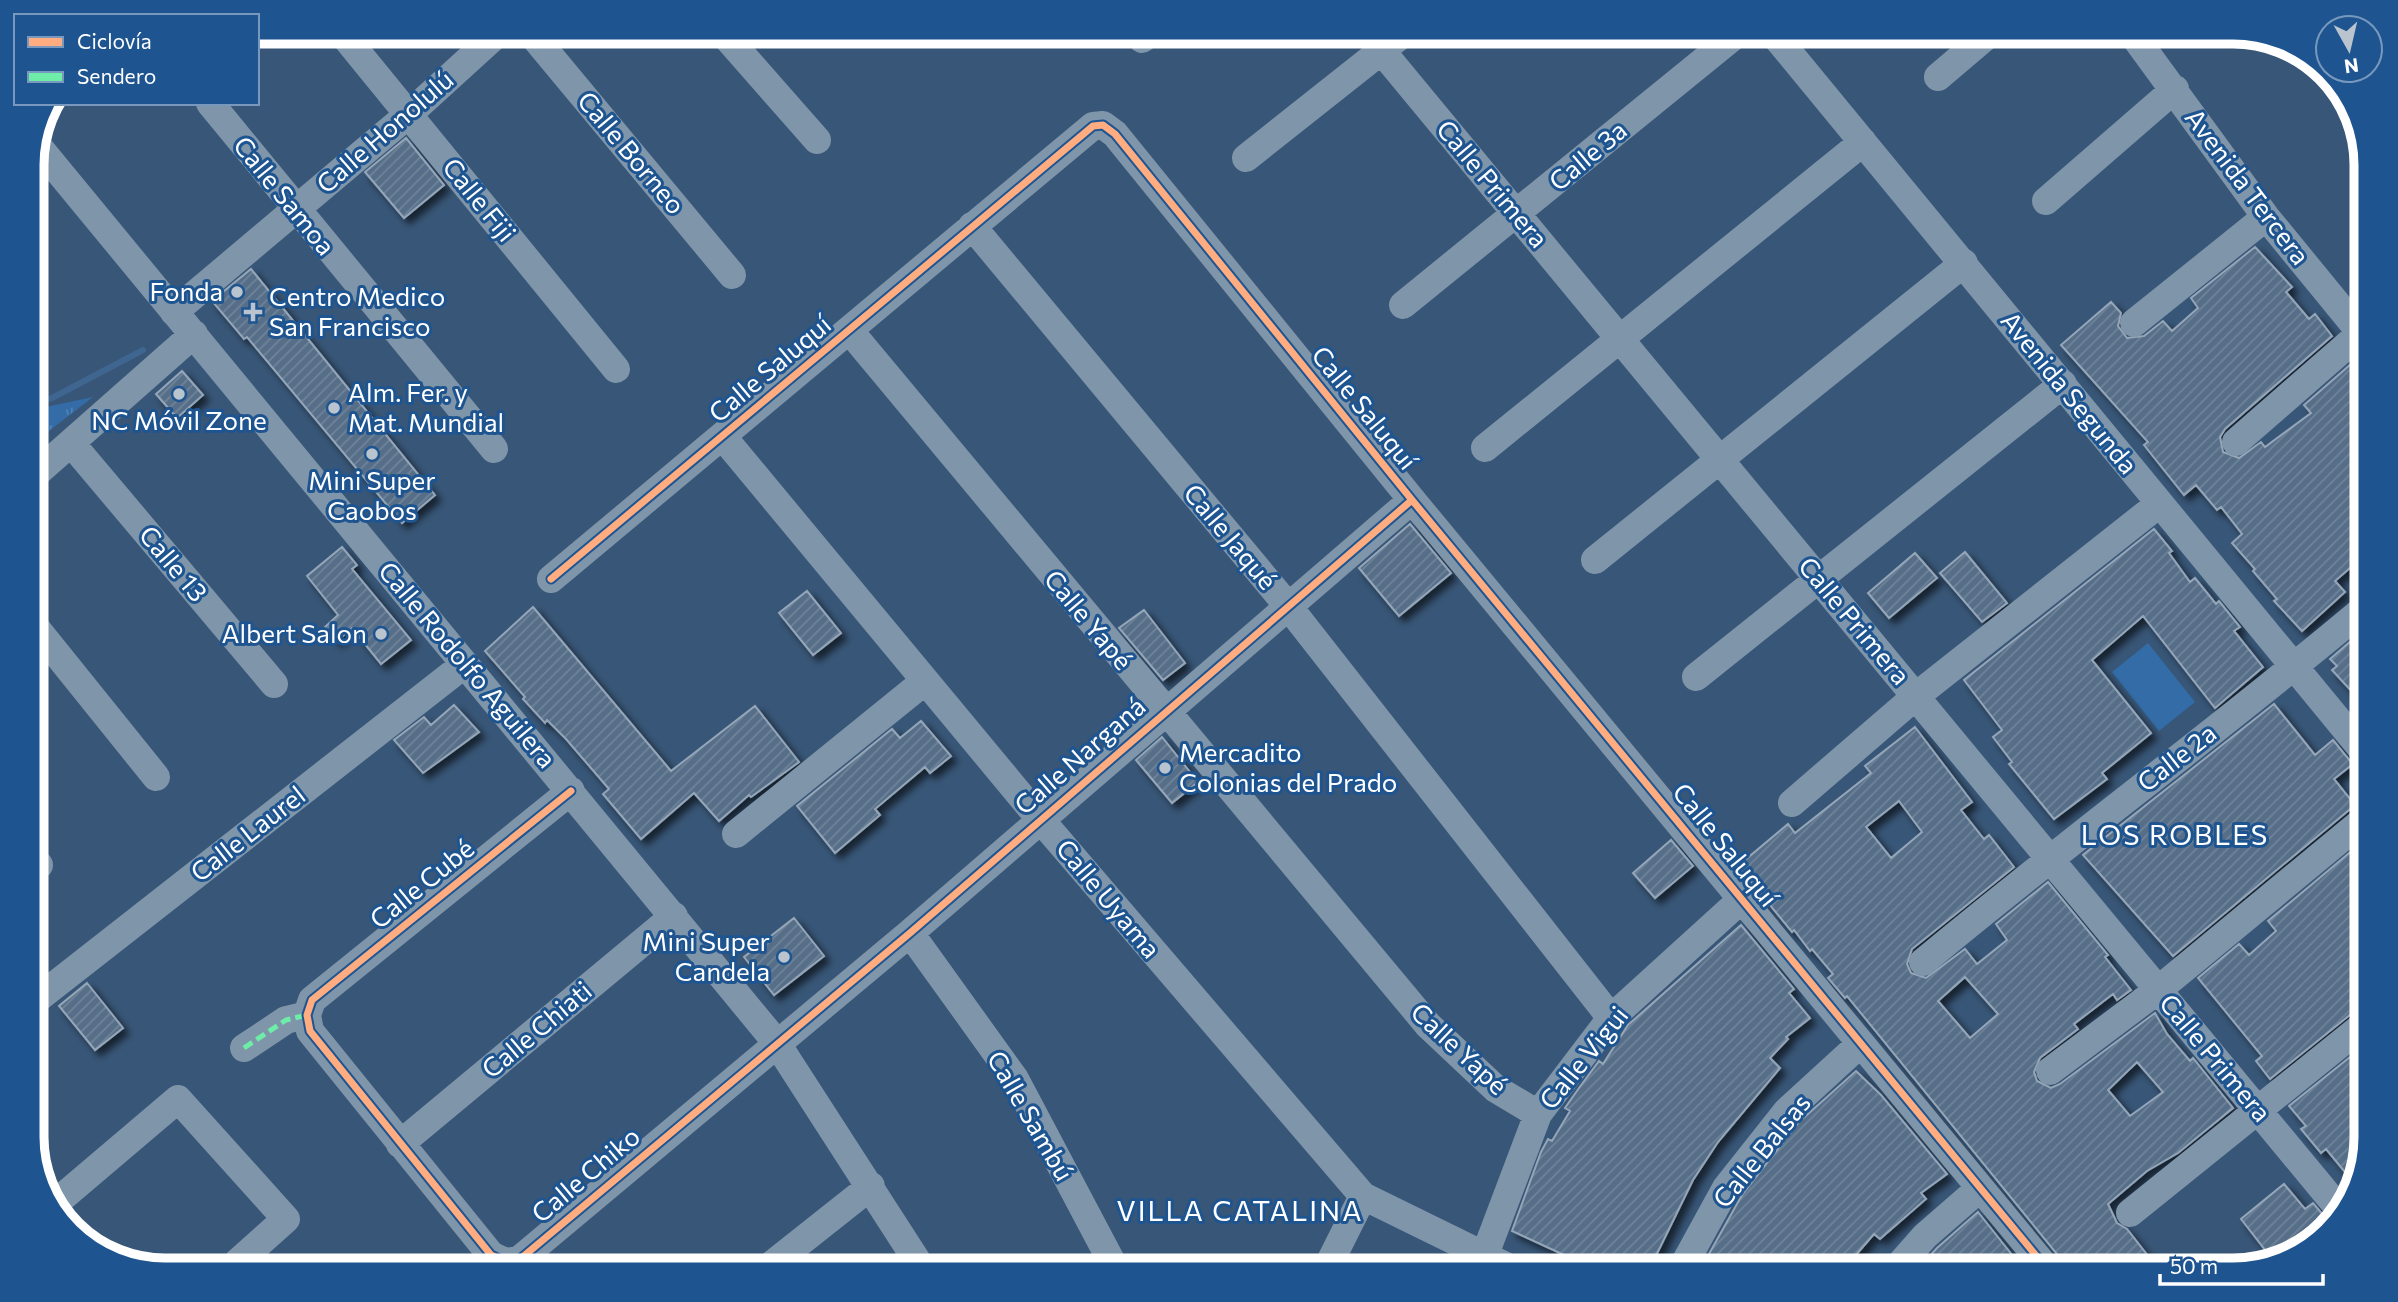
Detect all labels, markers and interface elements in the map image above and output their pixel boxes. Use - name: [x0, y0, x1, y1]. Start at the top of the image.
- legend: [14, 14, 259, 105]
- north arrow: [2314, 14, 2384, 84]
- text: Ciclovía: [77, 28, 152, 53]
- text: N: [2343, 54, 2360, 79]
- text: Sendero: [77, 63, 156, 88]
- street label: Calle Honolulú: [309, 63, 459, 199]
- street label: Calle Borneo: [572, 85, 692, 220]
- street label: Avenida Tercera: [2179, 102, 2317, 270]
- street label: Calle Primera: [1431, 113, 1555, 253]
- street label: Calle 3a: [1542, 113, 1632, 196]
- street label: Calle Samoa: [228, 129, 343, 261]
- street label: Calle Fiji: [437, 151, 523, 247]
- place label: Fonda: [150, 275, 223, 306]
- place label: Centro Medico San Francisco: [269, 280, 445, 341]
- marker: Fonda: [229, 284, 245, 300]
- marker: Centro Medico San Francisco: [243, 302, 263, 322]
- street label: Avenida Segunda: [1995, 305, 2145, 479]
- street label: Calle Saluquí: [702, 307, 837, 428]
- street label: Calle Saluquí: [1306, 339, 1425, 476]
- place label: Alm. Fer. y Mat. Mundial: [348, 376, 504, 437]
- marker: NC Móvil Zone: [171, 386, 187, 402]
- marker: Alm. Fer. y Mat. Mundial: [326, 400, 342, 416]
- place label: NC Móvil Zone: [91, 404, 267, 435]
- marker: Mini Super Caobos: [364, 446, 380, 462]
- place label: Mini Super Caobos: [308, 464, 436, 525]
- street label: Calle Jaqué: [1178, 477, 1284, 595]
- street label: Calle 13: [134, 519, 215, 607]
- street label: Calle Primera: [1793, 550, 1917, 690]
- street label: Calle Rodolfo Aguilera: [373, 555, 563, 773]
- street label: Calle Yapé: [1039, 563, 1140, 675]
- place label: Albert Salon: [221, 617, 367, 648]
- marker: Albert Salon: [373, 626, 389, 642]
- street label: Calle Narganá: [1007, 690, 1151, 820]
- street label: Calle 2a: [2131, 716, 2222, 797]
- place label: Mercadito Colonias del Prado: [1179, 736, 1397, 797]
- marker: Mercadito Colonias del Prado: [1157, 760, 1173, 776]
- street label: Calle Saluquí: [1667, 776, 1786, 913]
- street label: Calle Laurel: [184, 779, 310, 887]
- district label: LOS ROBLES: [2081, 817, 2269, 851]
- street label: Calle Cubé: [363, 832, 479, 934]
- street label: Calle Uyama: [1051, 832, 1168, 964]
- place label: Mini Super Candela: [643, 925, 770, 986]
- marker: Mini Super Candela: [776, 949, 792, 965]
- street label: Calle Chiati: [475, 974, 597, 1084]
- street label: Calle Primera: [2154, 987, 2278, 1127]
- street label: Calle Yapé: [1405, 996, 1515, 1100]
- street label: Calle Vigui: [1532, 999, 1634, 1115]
- street label: Calle Sambú: [982, 1045, 1081, 1186]
- street label: Calle Balsas: [1706, 1087, 1816, 1213]
- street label: Calle Chiko: [525, 1120, 645, 1228]
- district label: VILLA CATALINA: [1117, 1193, 1363, 1227]
- scale bar: [2160, 1242, 2323, 1286]
- text: 50 m: [2170, 1253, 2218, 1278]

